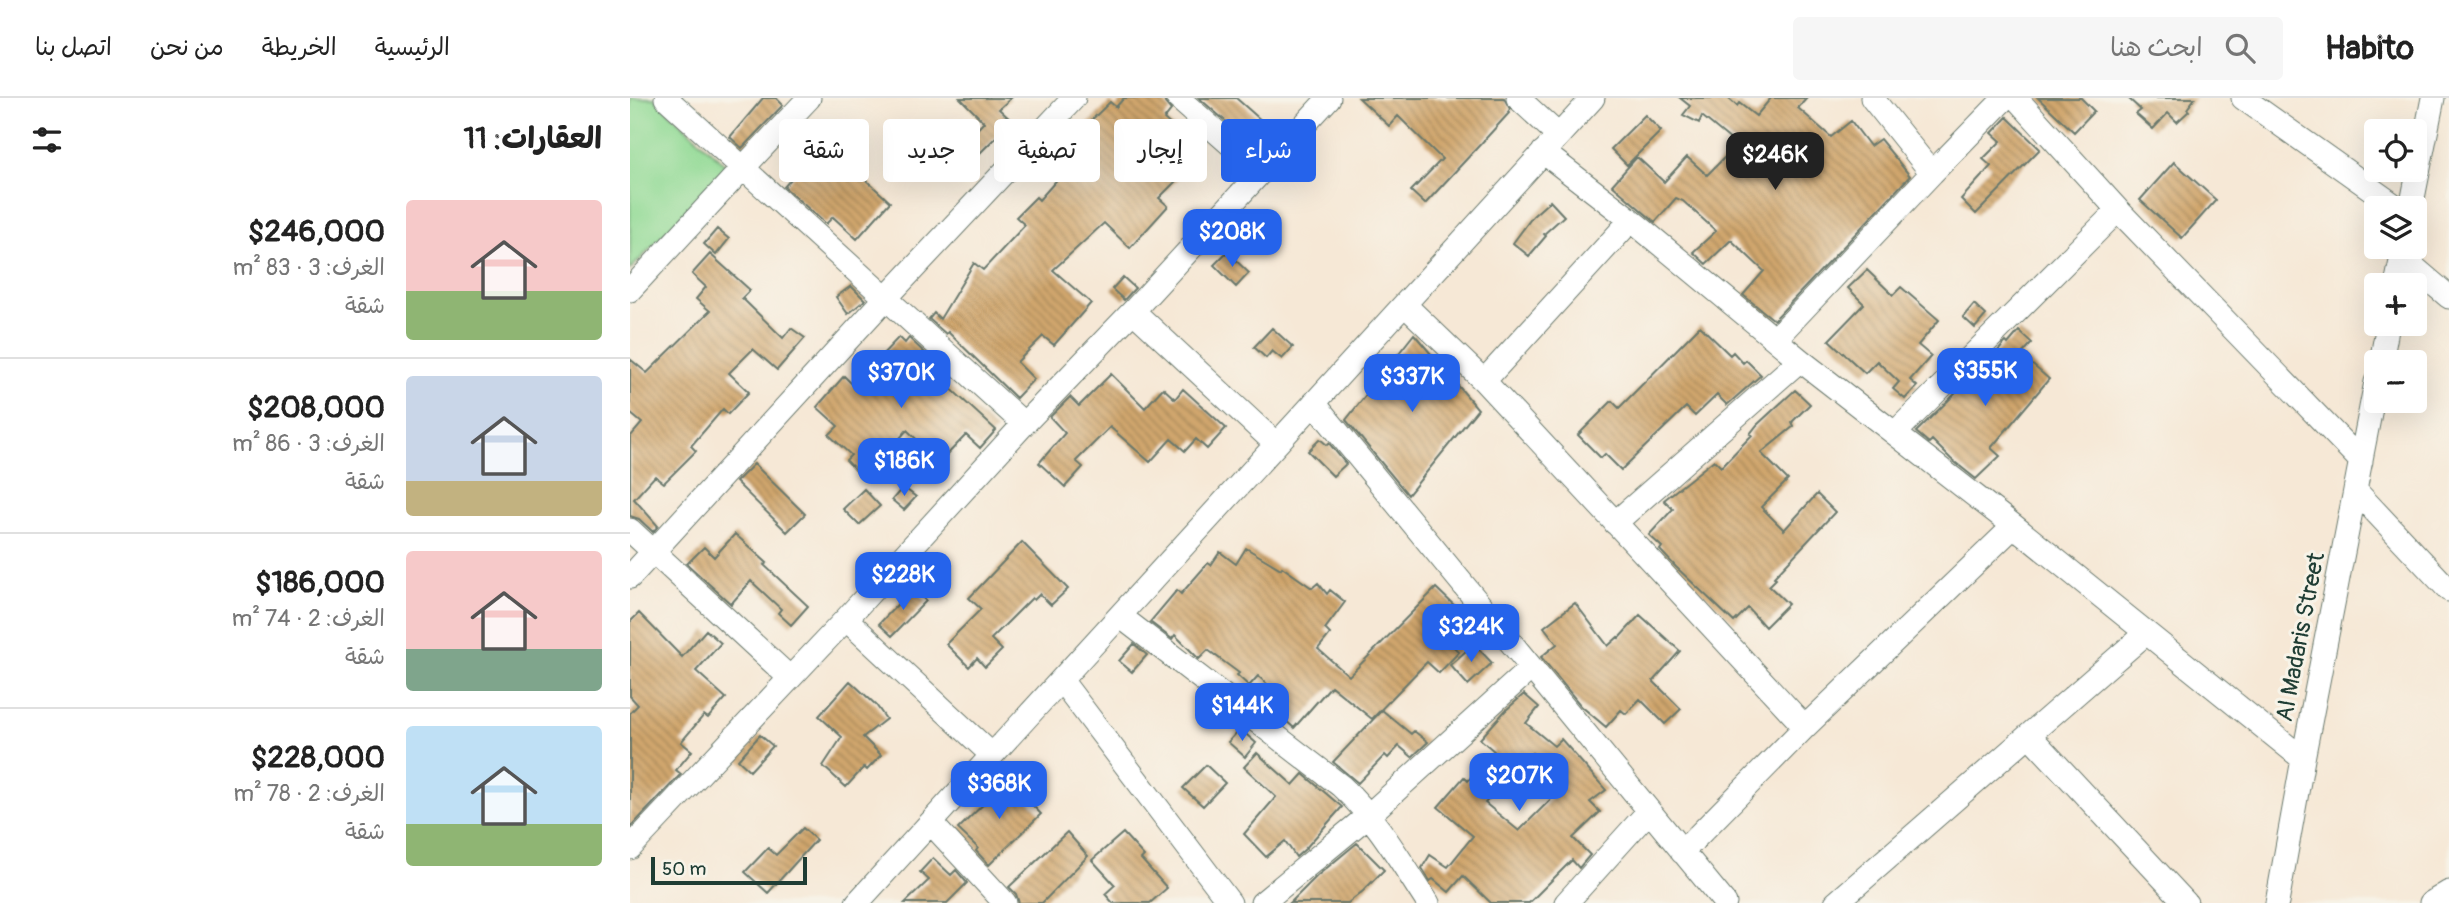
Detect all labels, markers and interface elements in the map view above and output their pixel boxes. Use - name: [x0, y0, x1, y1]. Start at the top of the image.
- search box: [1793, 17, 2283, 80]
- text: Habito: [2325, 28, 2414, 69]
- icon: search: [2221, 29, 2259, 67]
- text: ابحث هنا: [2110, 32, 2203, 64]
- text: اتصل بنا: [35, 33, 112, 62]
- text: من نحن: [150, 33, 224, 62]
- text: الخريطة: [262, 33, 337, 62]
- text: الرئيسية: [375, 33, 450, 62]
- chip: شقة: [779, 119, 869, 182]
- chip: جديد: [883, 119, 980, 182]
- chip: تصفية: [994, 119, 1100, 182]
- chip: إيجار: [1114, 119, 1207, 182]
- chip: شراء: [1221, 119, 1316, 182]
- map controls: [2364, 119, 2427, 413]
- button: locate: [2364, 119, 2427, 182]
- text: العقارات: 11: [464, 120, 602, 157]
- icon: filters: [28, 121, 66, 159]
- pin: $246K: [1726, 132, 1824, 192]
- text: $246K: [1742, 140, 1808, 169]
- button: layers: [2364, 196, 2427, 259]
- pin: $208K: [1183, 209, 1281, 269]
- text: $246,000: [248, 213, 385, 250]
- text: $208K: [1199, 217, 1265, 246]
- icon: home: [462, 228, 546, 312]
- text: الغرف: 3 · 83 m²: [233, 253, 385, 282]
- button: +: [2364, 273, 2427, 336]
- text: شقة: [345, 291, 385, 320]
- pin: $355K: [1936, 348, 2034, 408]
- pin: $370K: [852, 350, 950, 410]
- button: −: [2364, 350, 2427, 413]
- pin: $337K: [1363, 354, 1461, 414]
- text: $355K: [1953, 356, 2017, 385]
- text: $370K: [867, 358, 935, 387]
- text: $337K: [1380, 362, 1444, 391]
- text: $208,000: [247, 389, 385, 426]
- icon: home: [462, 404, 546, 488]
- text: الغرف: 3 · 86 m²: [232, 429, 385, 458]
- pin: $186K: [855, 438, 953, 498]
- text: $186K: [874, 446, 934, 475]
- text: شقة: [345, 467, 385, 496]
- street label: Al Madaris Street: [2270, 550, 2331, 724]
- pin: $228K: [854, 552, 952, 612]
- text: $228K: [871, 560, 935, 589]
- text: $186,000: [255, 564, 385, 601]
- icon: home: [462, 579, 546, 663]
- text: الغرف: 2 · 74 m²: [232, 604, 385, 633]
- pin: $324K: [1422, 604, 1520, 664]
- text: $324K: [1438, 612, 1504, 641]
- text: شقة: [345, 642, 385, 671]
- pin: $144K: [1193, 684, 1291, 743]
- text: $144K: [1211, 691, 1273, 720]
- text: $228,000: [251, 739, 385, 776]
- icon: home: [462, 754, 546, 838]
- pin: $207K: [1470, 754, 1568, 813]
- text: $207K: [1485, 761, 1553, 790]
- pin: $368K: [950, 762, 1048, 821]
- text: $368K: [967, 769, 1031, 798]
- text: الغرف: 2 · 78 m²: [233, 779, 385, 808]
- text: شقة: [345, 817, 385, 846]
- scale bar: [651, 854, 807, 886]
- text: 50 m: [662, 857, 706, 881]

